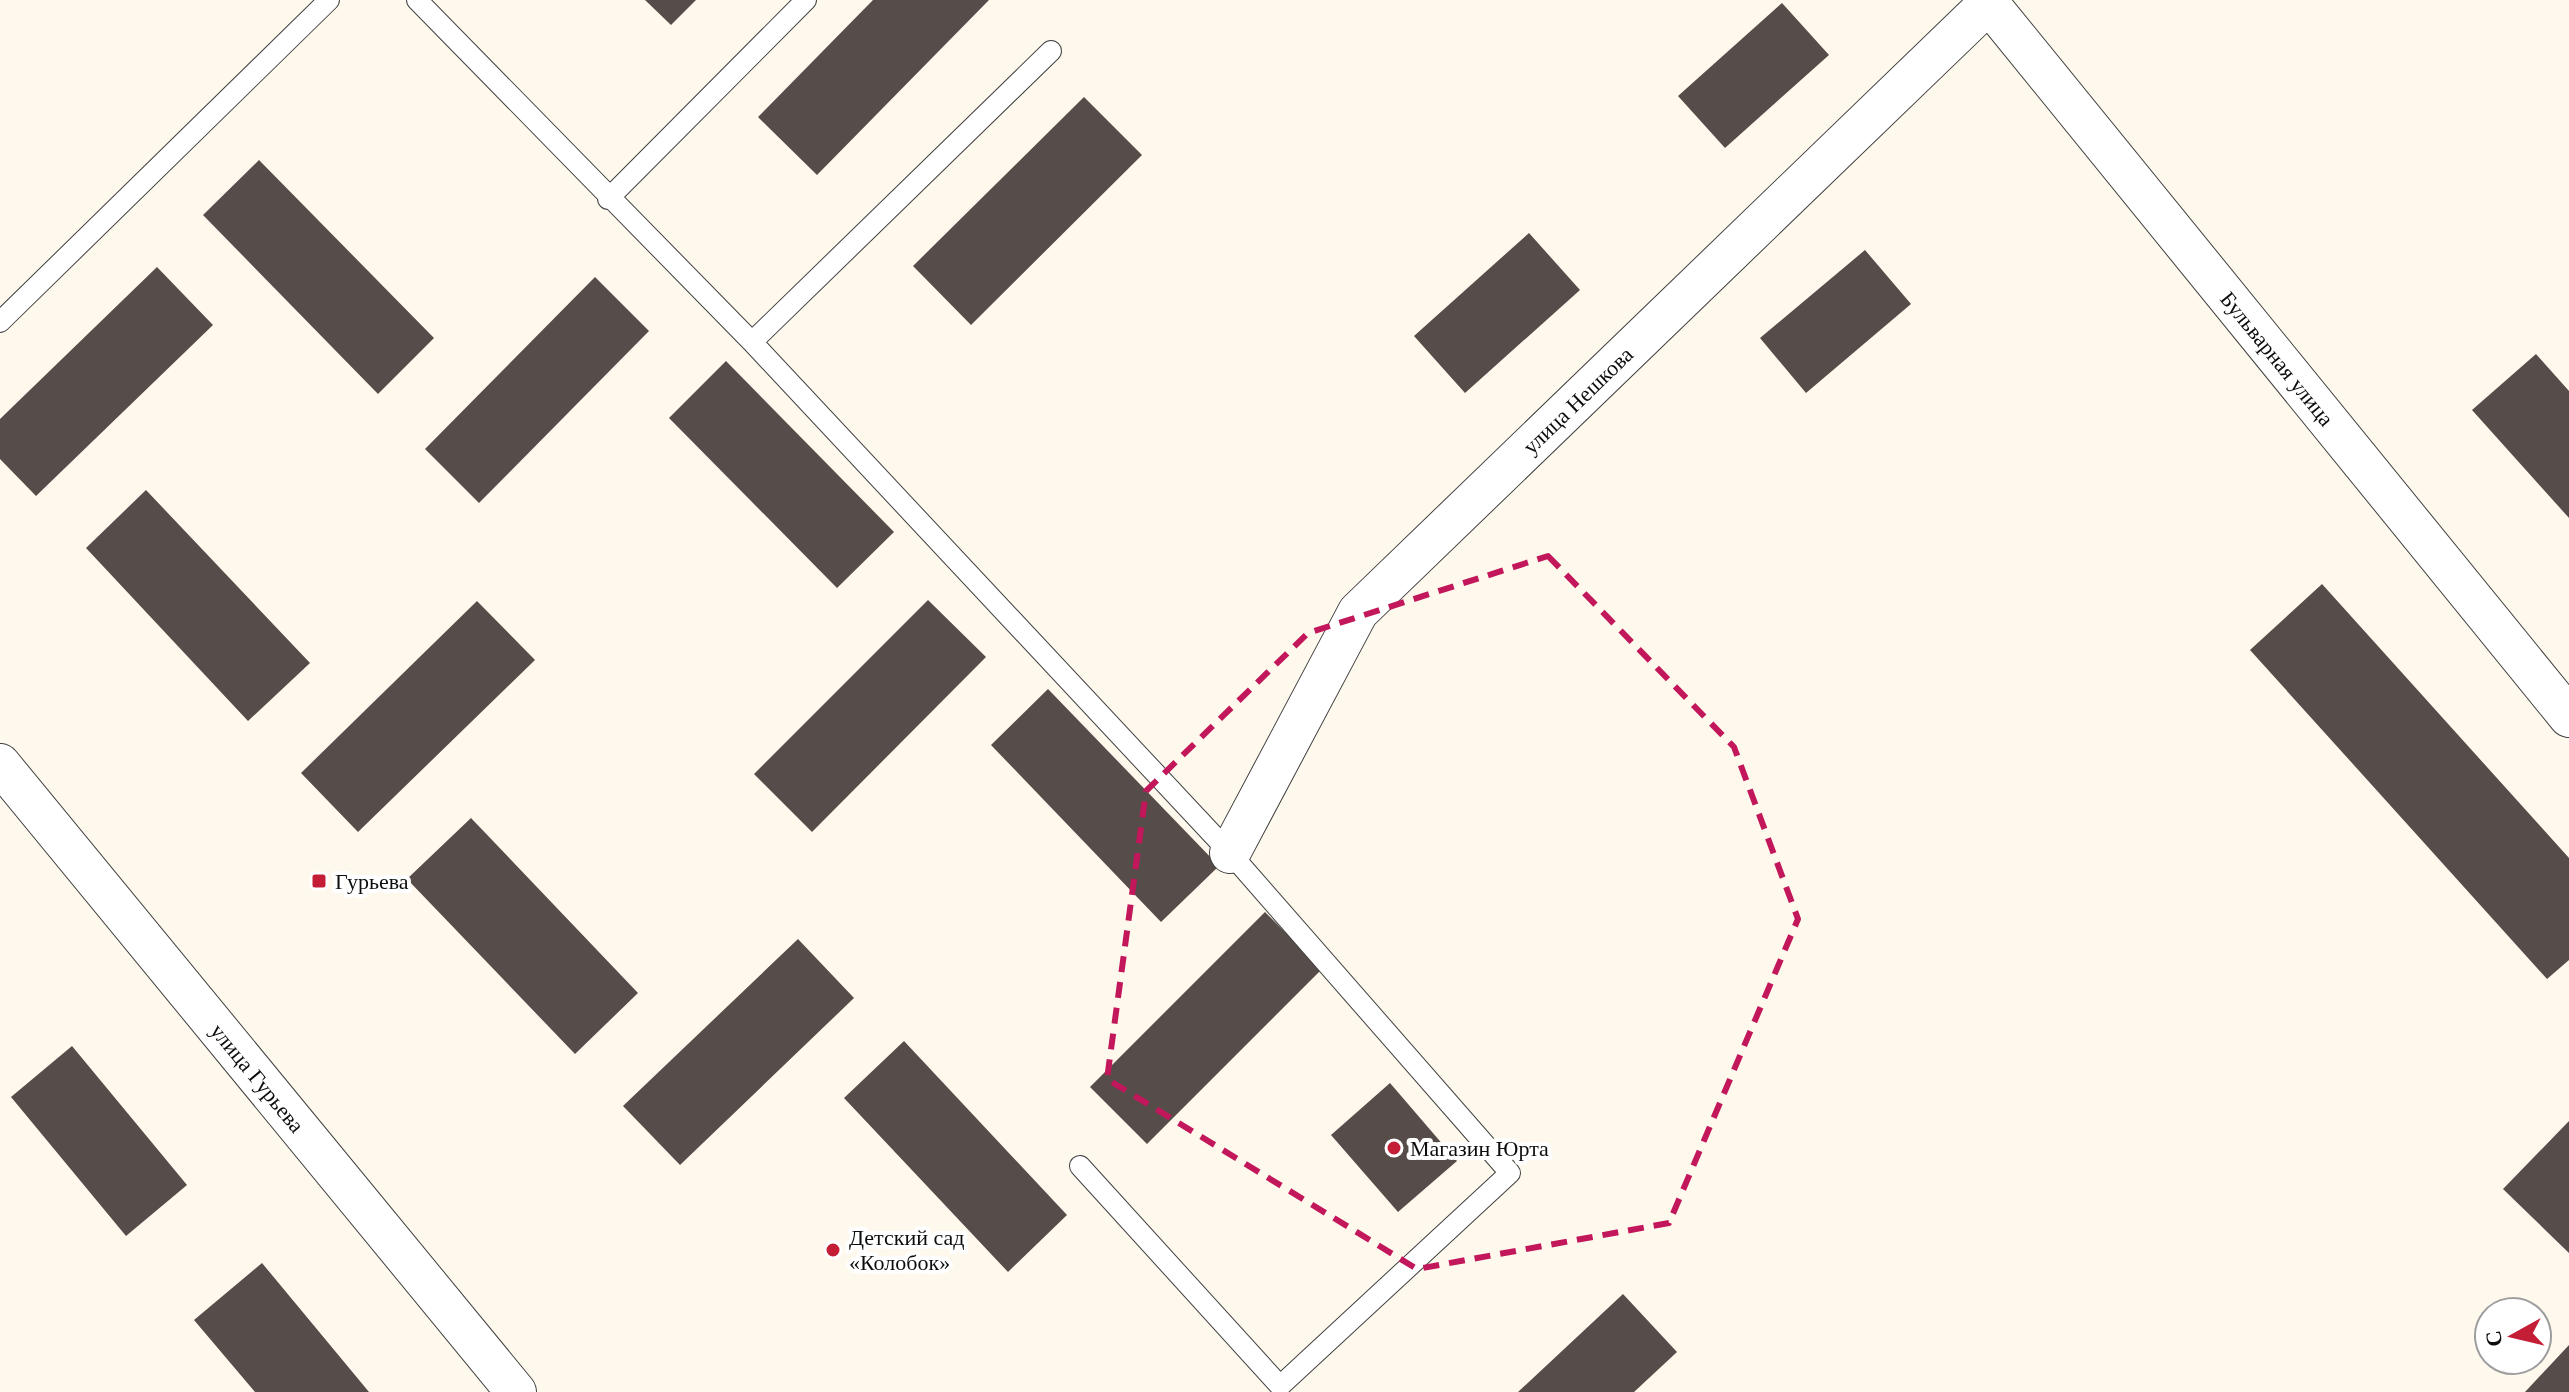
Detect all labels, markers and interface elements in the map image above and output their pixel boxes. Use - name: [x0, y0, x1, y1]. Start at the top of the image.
- street label: Бульварная улица: [2216, 286, 2340, 431]
- street label: улица Нешкова: [1517, 341, 1638, 459]
- place label: Гурьева: [335, 869, 409, 894]
- marker: Гурьева: [310, 872, 328, 890]
- street label: улица Гурьева: [206, 1018, 310, 1137]
- place label: Магазин Юрта: [1410, 1136, 1549, 1161]
- marker: Магазин Юрта: [1385, 1139, 1403, 1157]
- place label: Детский сад «Колобок»: [849, 1225, 964, 1275]
- marker: Детский сад «Колобок»: [824, 1241, 842, 1259]
- north arrow: [2473, 1296, 2553, 1376]
- text: С: [2480, 1329, 2507, 1348]

